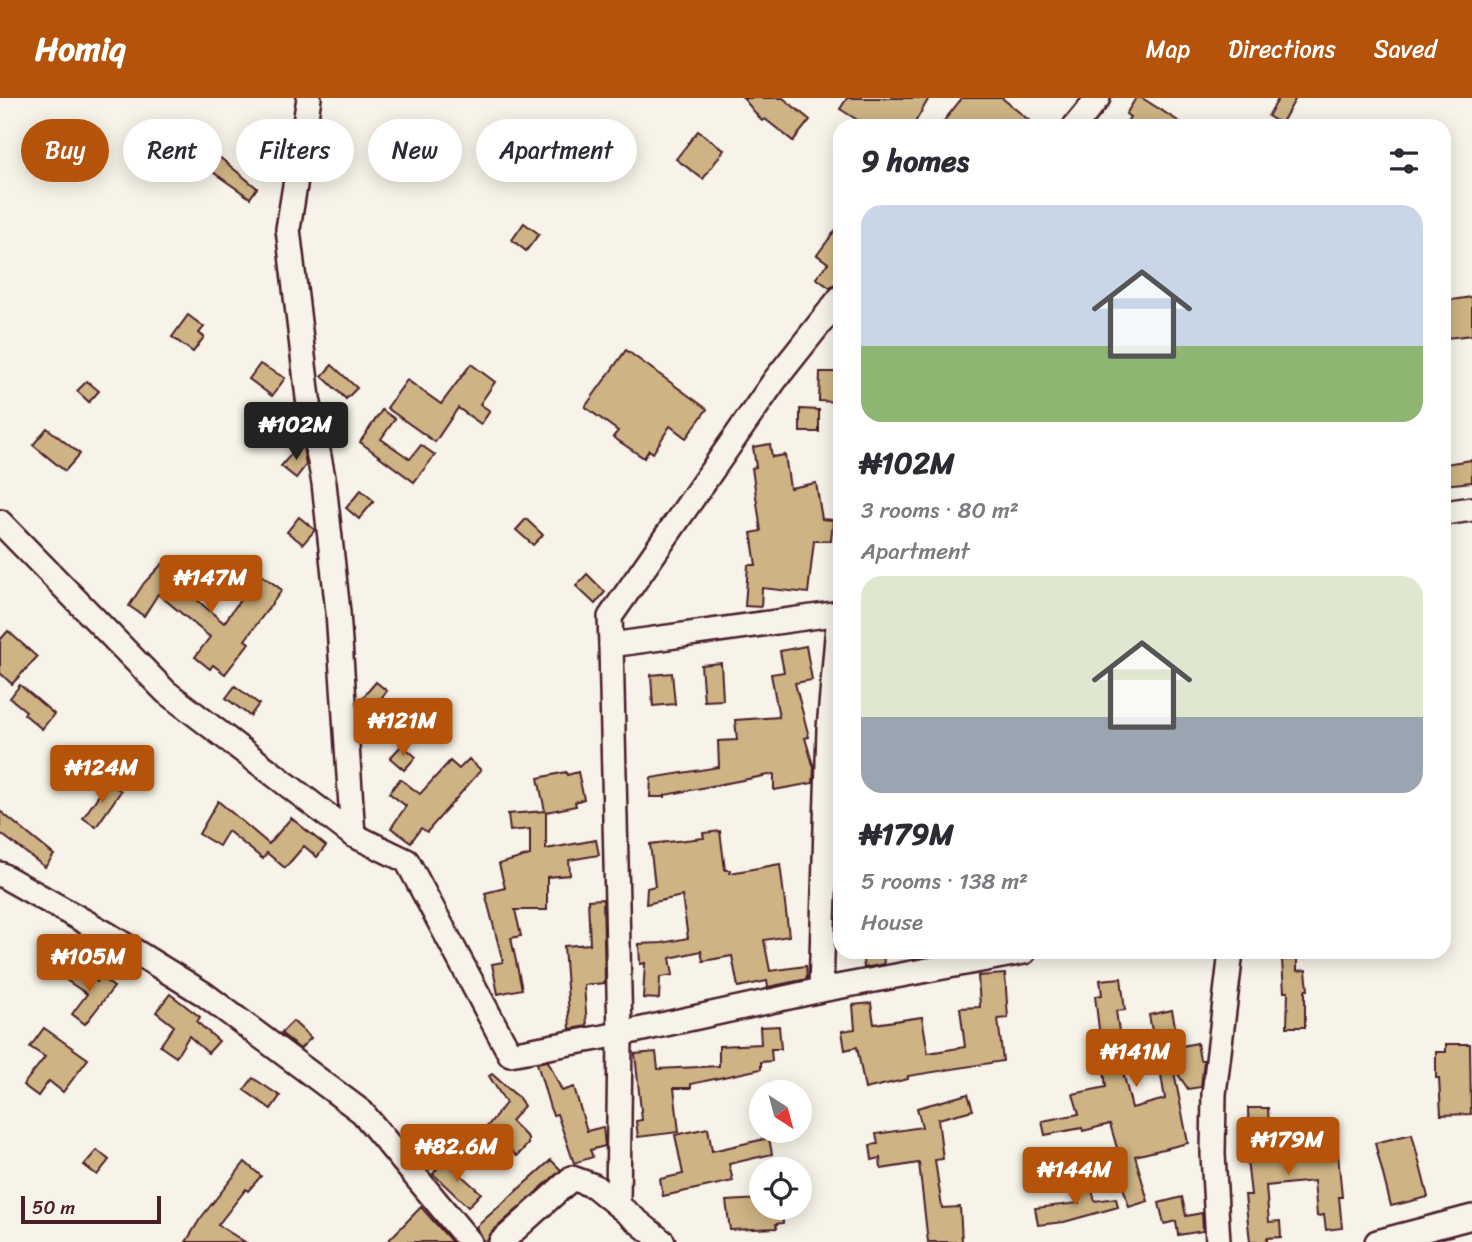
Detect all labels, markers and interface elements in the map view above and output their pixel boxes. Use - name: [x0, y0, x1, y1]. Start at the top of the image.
- text: Homiq: [35, 20, 126, 78]
- text: Map: [1146, 28, 1190, 70]
- text: Directions: [1228, 28, 1336, 70]
- text: Saved: [1374, 28, 1437, 70]
- chip: Buy: [21, 119, 109, 182]
- chip: Rent: [123, 119, 222, 182]
- chip: Filters: [236, 119, 354, 182]
- chip: New: [368, 119, 462, 182]
- chip: Apartment: [476, 119, 637, 182]
- text: 9 homes: [861, 134, 969, 188]
- icon: filters: [1385, 142, 1423, 180]
- icon: home: [1079, 251, 1205, 377]
- pin: ₦102M: [247, 402, 345, 462]
- text: ₦102M: [260, 404, 332, 445]
- text: ₦102M: [861, 436, 955, 490]
- text: 3 rooms · 80 m²: [861, 490, 1019, 531]
- text: Apartment: [861, 531, 970, 572]
- pin: ₦147M: [162, 556, 260, 615]
- text: ₦147M: [175, 557, 247, 598]
- icon: home: [1079, 622, 1205, 748]
- pin: ₦121M: [354, 698, 452, 758]
- text: ₦121M: [369, 700, 437, 741]
- pin: ₦124M: [53, 746, 151, 805]
- text: ₦124M: [66, 747, 138, 788]
- text: ₦179M: [861, 807, 954, 861]
- text: 5 rooms · 138 m²: [861, 861, 1028, 902]
- text: House: [861, 902, 923, 943]
- pin: ₦105M: [40, 934, 138, 994]
- text: ₦105M: [53, 936, 125, 977]
- pin: ₦141M: [1087, 1030, 1185, 1089]
- text: ₦141M: [1102, 1031, 1170, 1072]
- north arrow: [749, 1080, 812, 1143]
- map controls: [749, 1080, 812, 1220]
- pin: ₦179M: [1239, 1118, 1337, 1177]
- text: ₦179M: [1252, 1119, 1324, 1160]
- pin: ₦82.6M: [400, 1124, 514, 1184]
- text: ₦82.6M: [416, 1126, 498, 1167]
- pin: ₦144M: [1026, 1148, 1124, 1207]
- text: ₦144M: [1039, 1149, 1111, 1190]
- button: locate: [749, 1157, 812, 1220]
- text: 50 m: [32, 1191, 75, 1224]
- scale bar: [21, 1193, 161, 1225]

